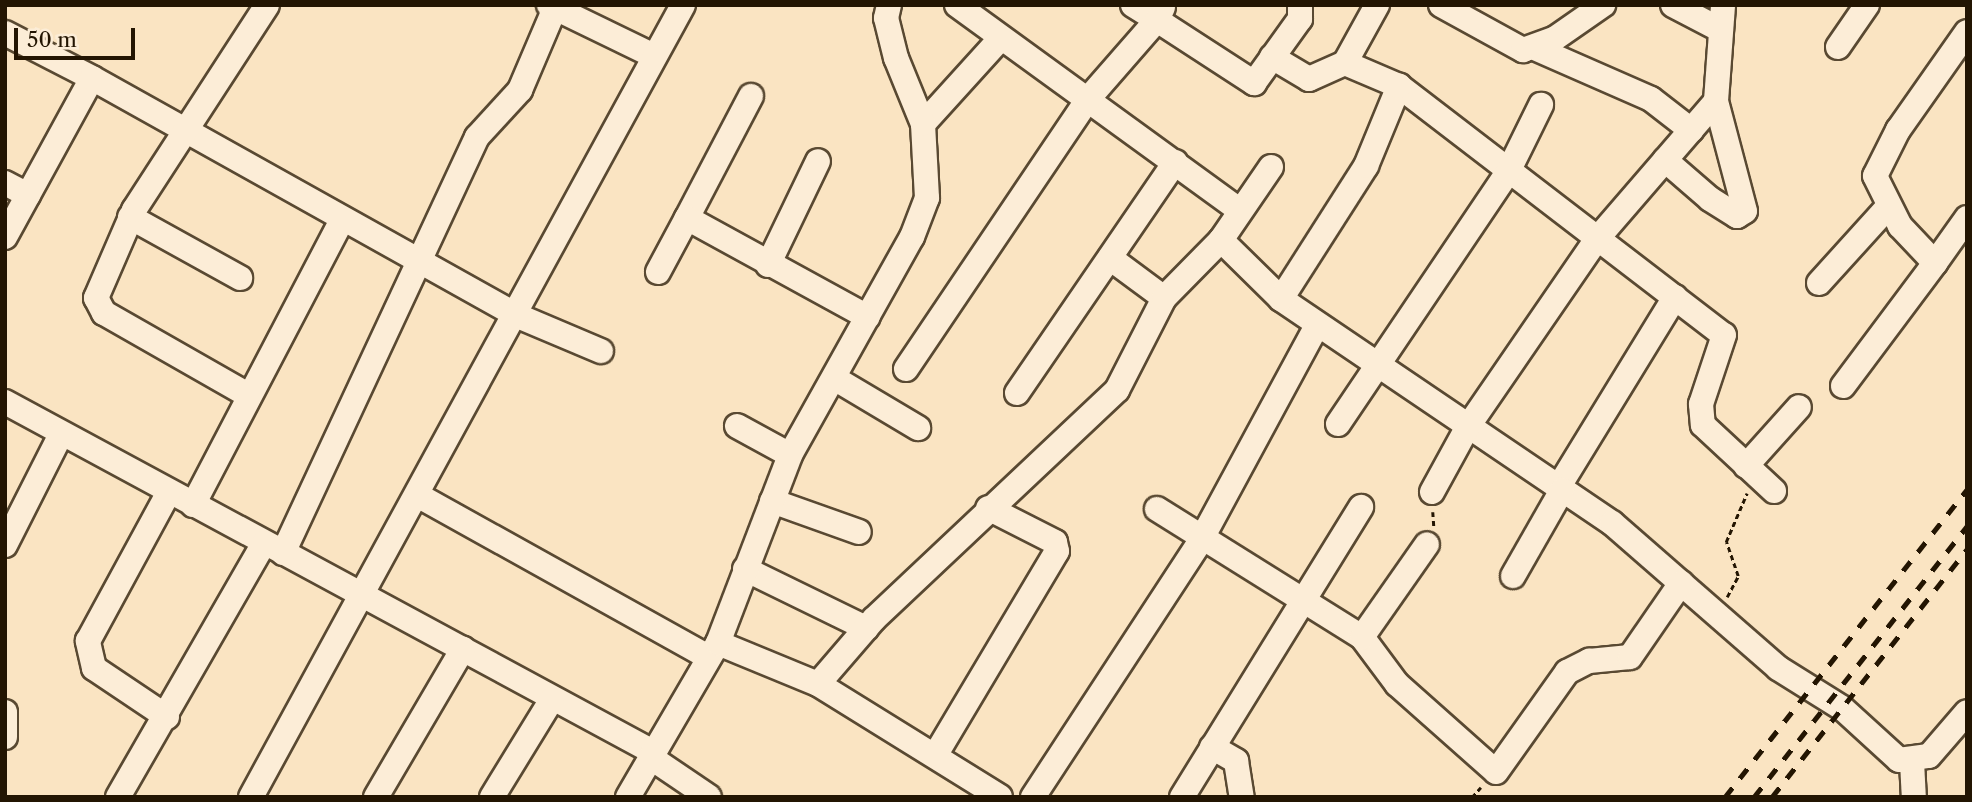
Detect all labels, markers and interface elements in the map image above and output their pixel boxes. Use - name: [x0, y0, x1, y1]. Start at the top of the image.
- scale bar: [18, 14, 138, 58]
- text: 50 m: [27, 27, 77, 52]

